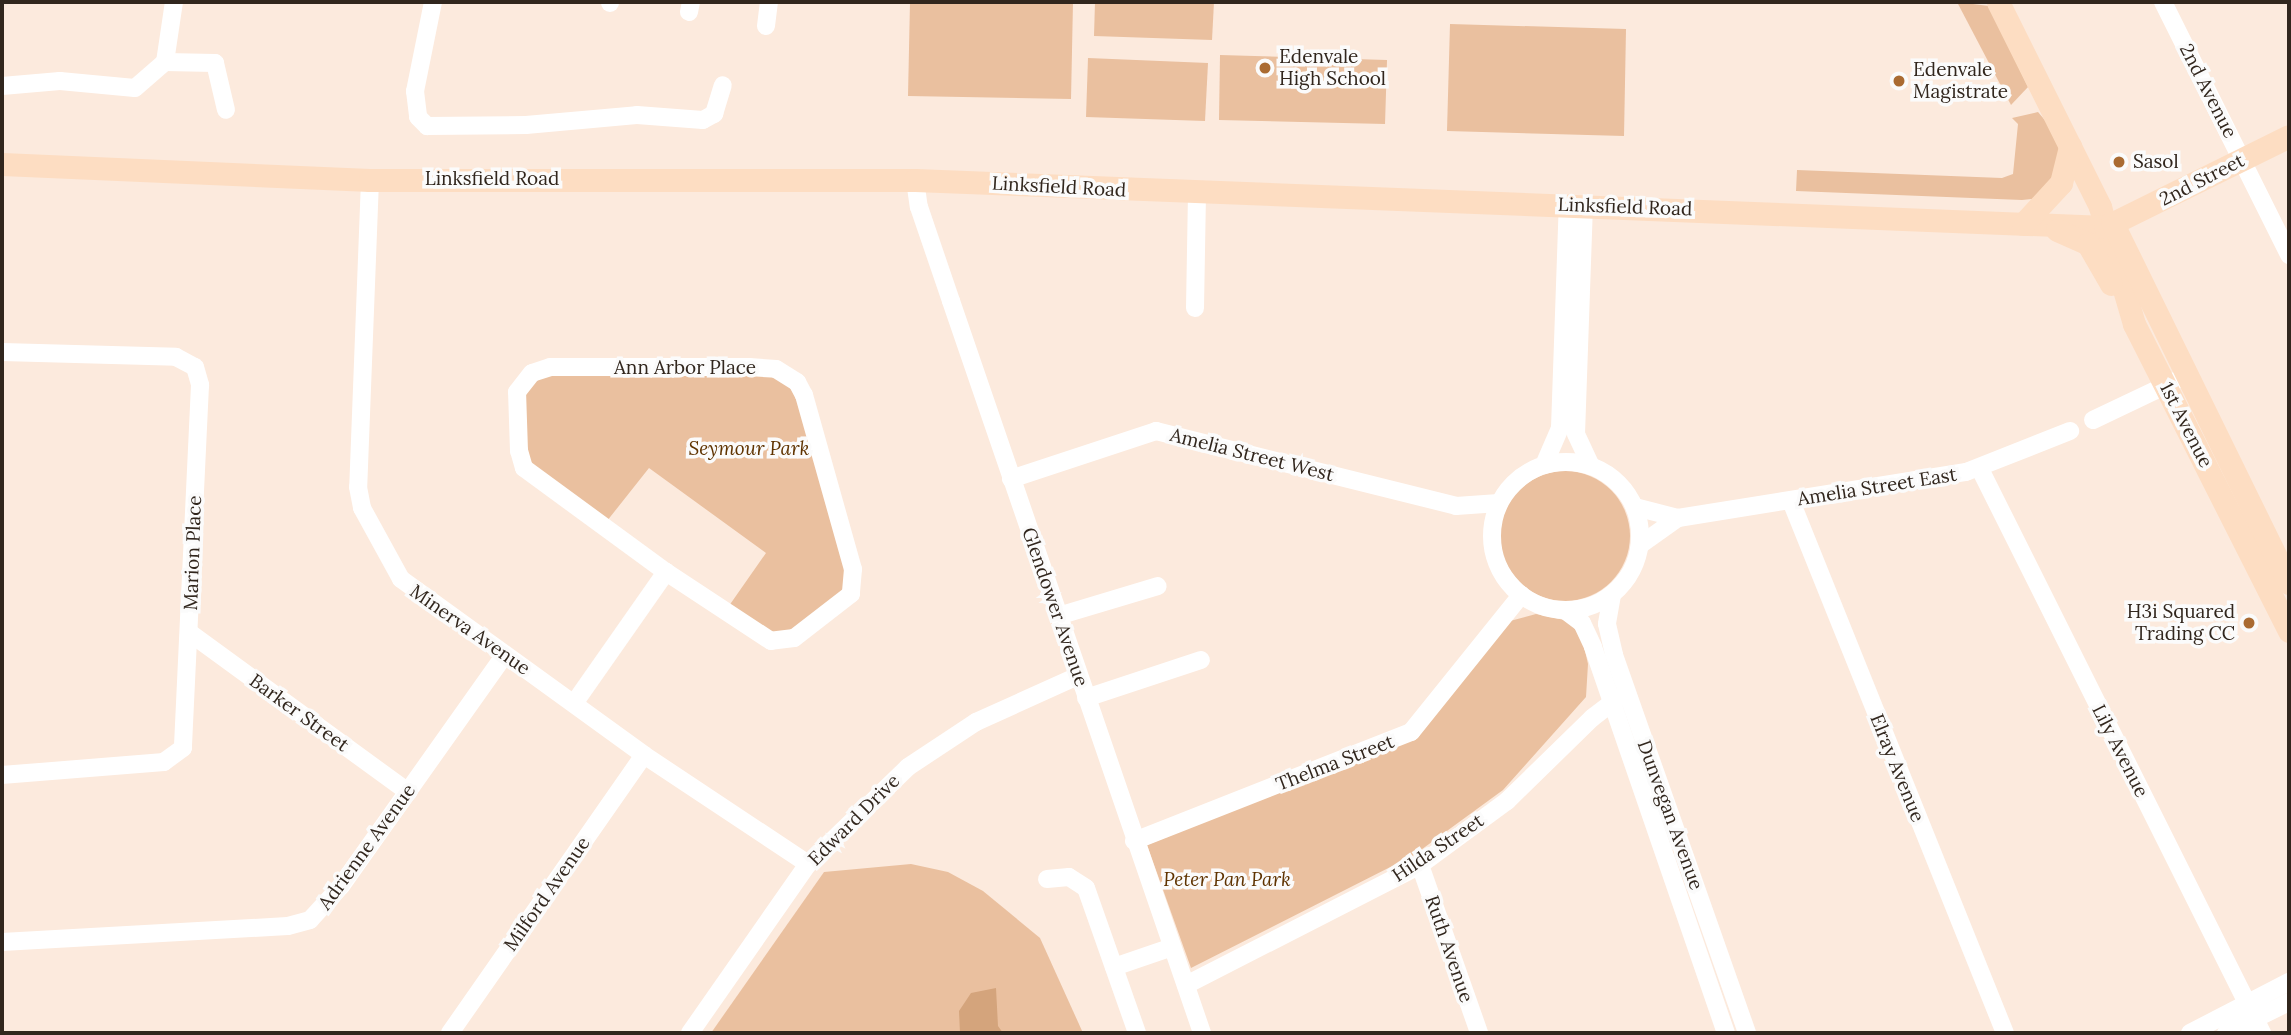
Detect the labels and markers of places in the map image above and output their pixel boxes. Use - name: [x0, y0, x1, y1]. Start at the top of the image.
- place label: Edenvale High School: [1279, 46, 1386, 90]
- place label: Edenvale Magistrate: [1913, 59, 2008, 103]
- marker: Edenvale High School: [1257, 60, 1273, 76]
- marker: Edenvale Magistrate: [1891, 73, 1907, 89]
- place label: Sasol: [2133, 151, 2179, 173]
- marker: Sasol: [2111, 154, 2127, 170]
- place label: H3i Squared Trading CC: [2127, 601, 2235, 645]
- marker: H3i Squared Trading CC: [2241, 615, 2257, 631]

